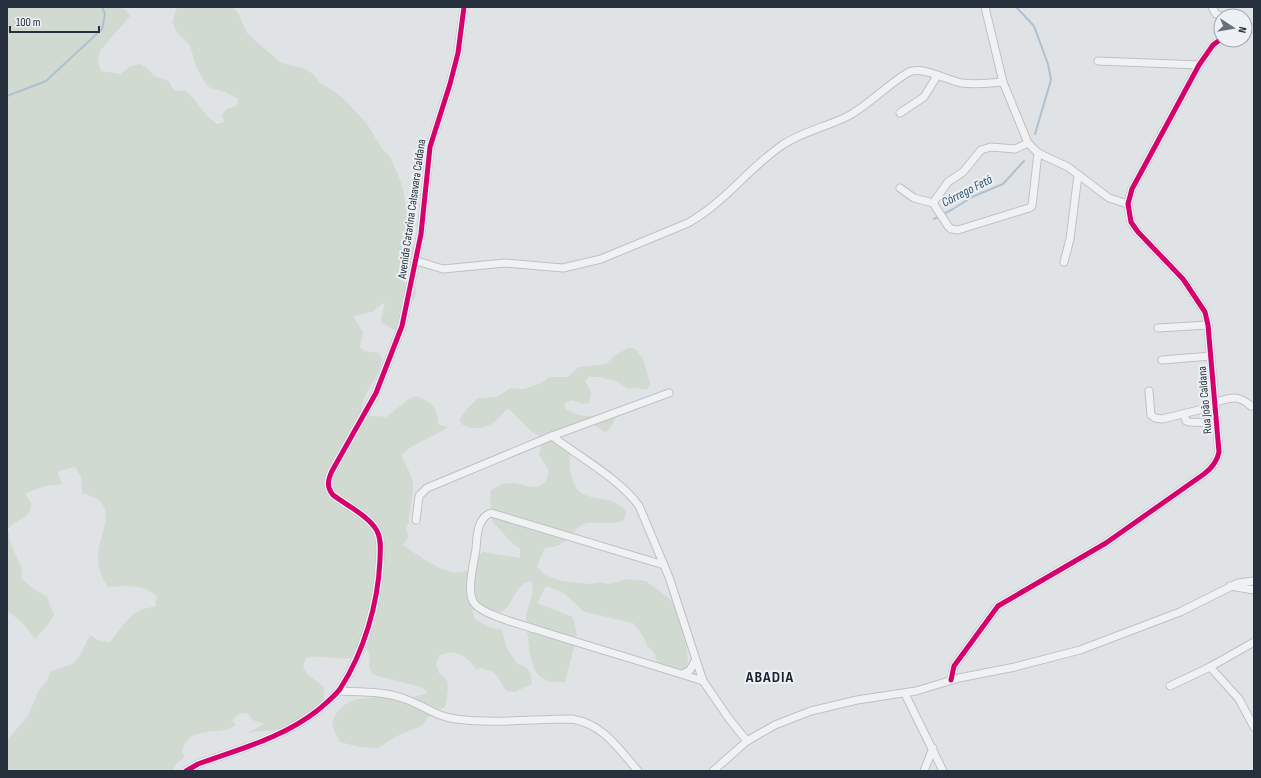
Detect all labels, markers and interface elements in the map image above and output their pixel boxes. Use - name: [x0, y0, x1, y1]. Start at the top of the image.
- scale bar: [10, 8, 99, 34]
- north arrow: [1213, 8, 1253, 48]
- text: 100 m: [16, 15, 41, 30]
- text: N: [1235, 26, 1249, 34]
- street label: Avenida Catarina Calsavara Caldana: [395, 138, 429, 281]
- water label: Córrego Fetá: [939, 171, 996, 211]
- street label: Rua João Caldana: [1195, 365, 1215, 434]
- district label: ABADIA: [745, 668, 794, 687]

